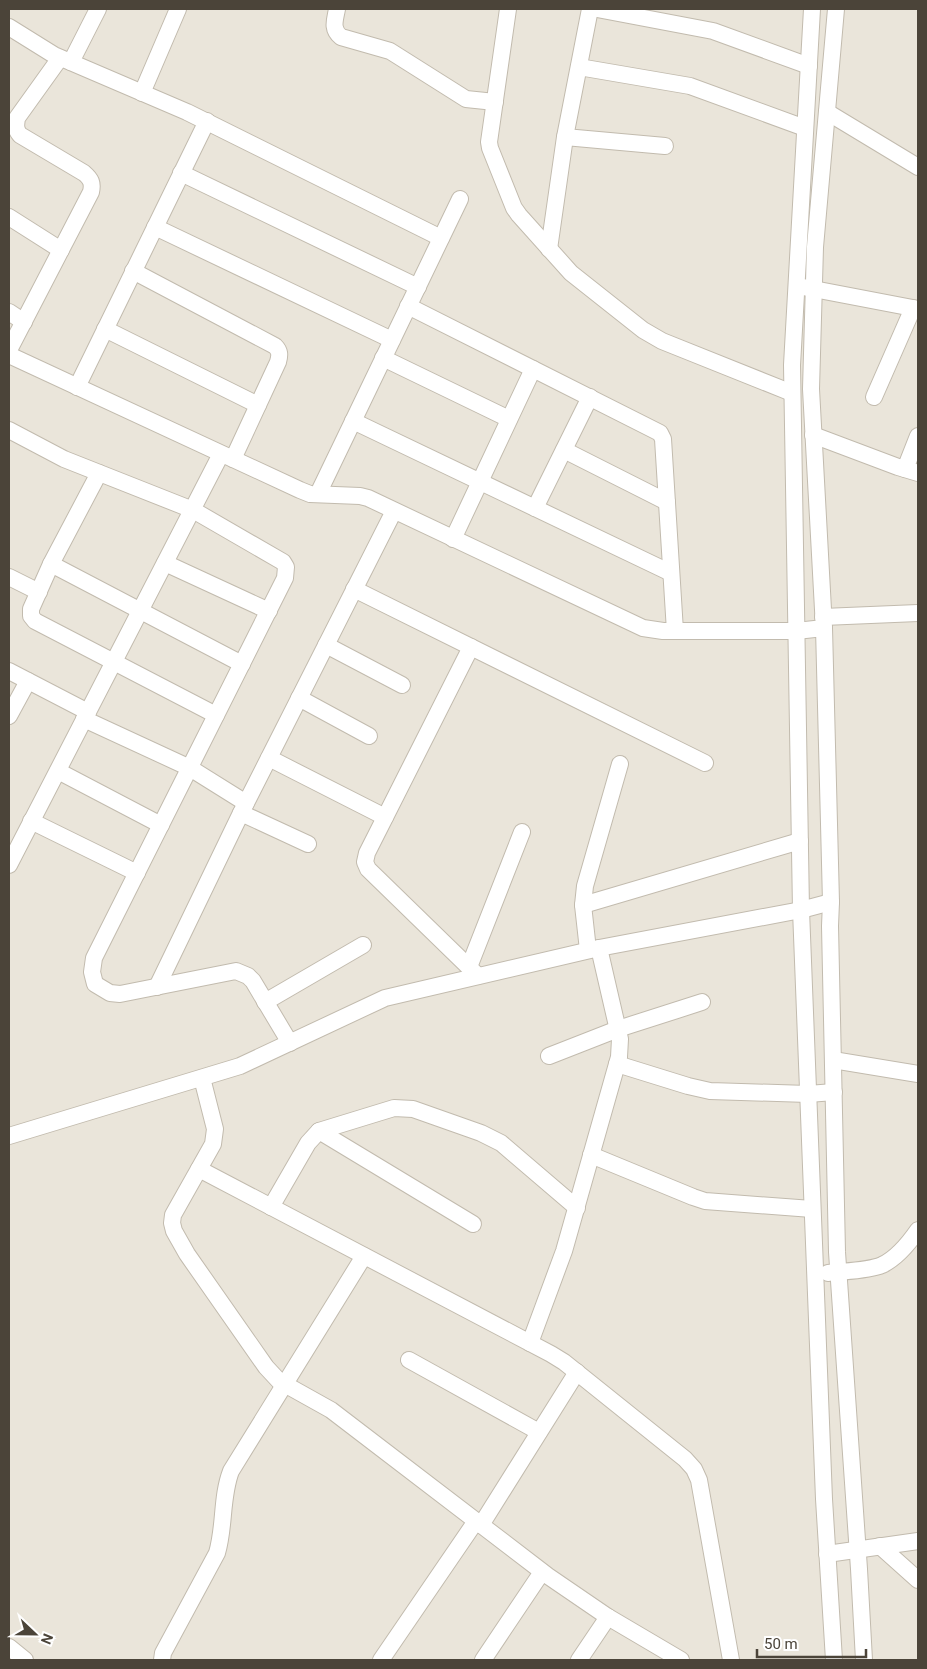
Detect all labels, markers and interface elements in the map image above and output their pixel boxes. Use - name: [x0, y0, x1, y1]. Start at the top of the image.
- north arrow: [10, 1609, 60, 1659]
- scale bar: [757, 1626, 866, 1658]
- text: N: [38, 1631, 56, 1646]
- text: 50 m: [764, 1635, 798, 1653]

